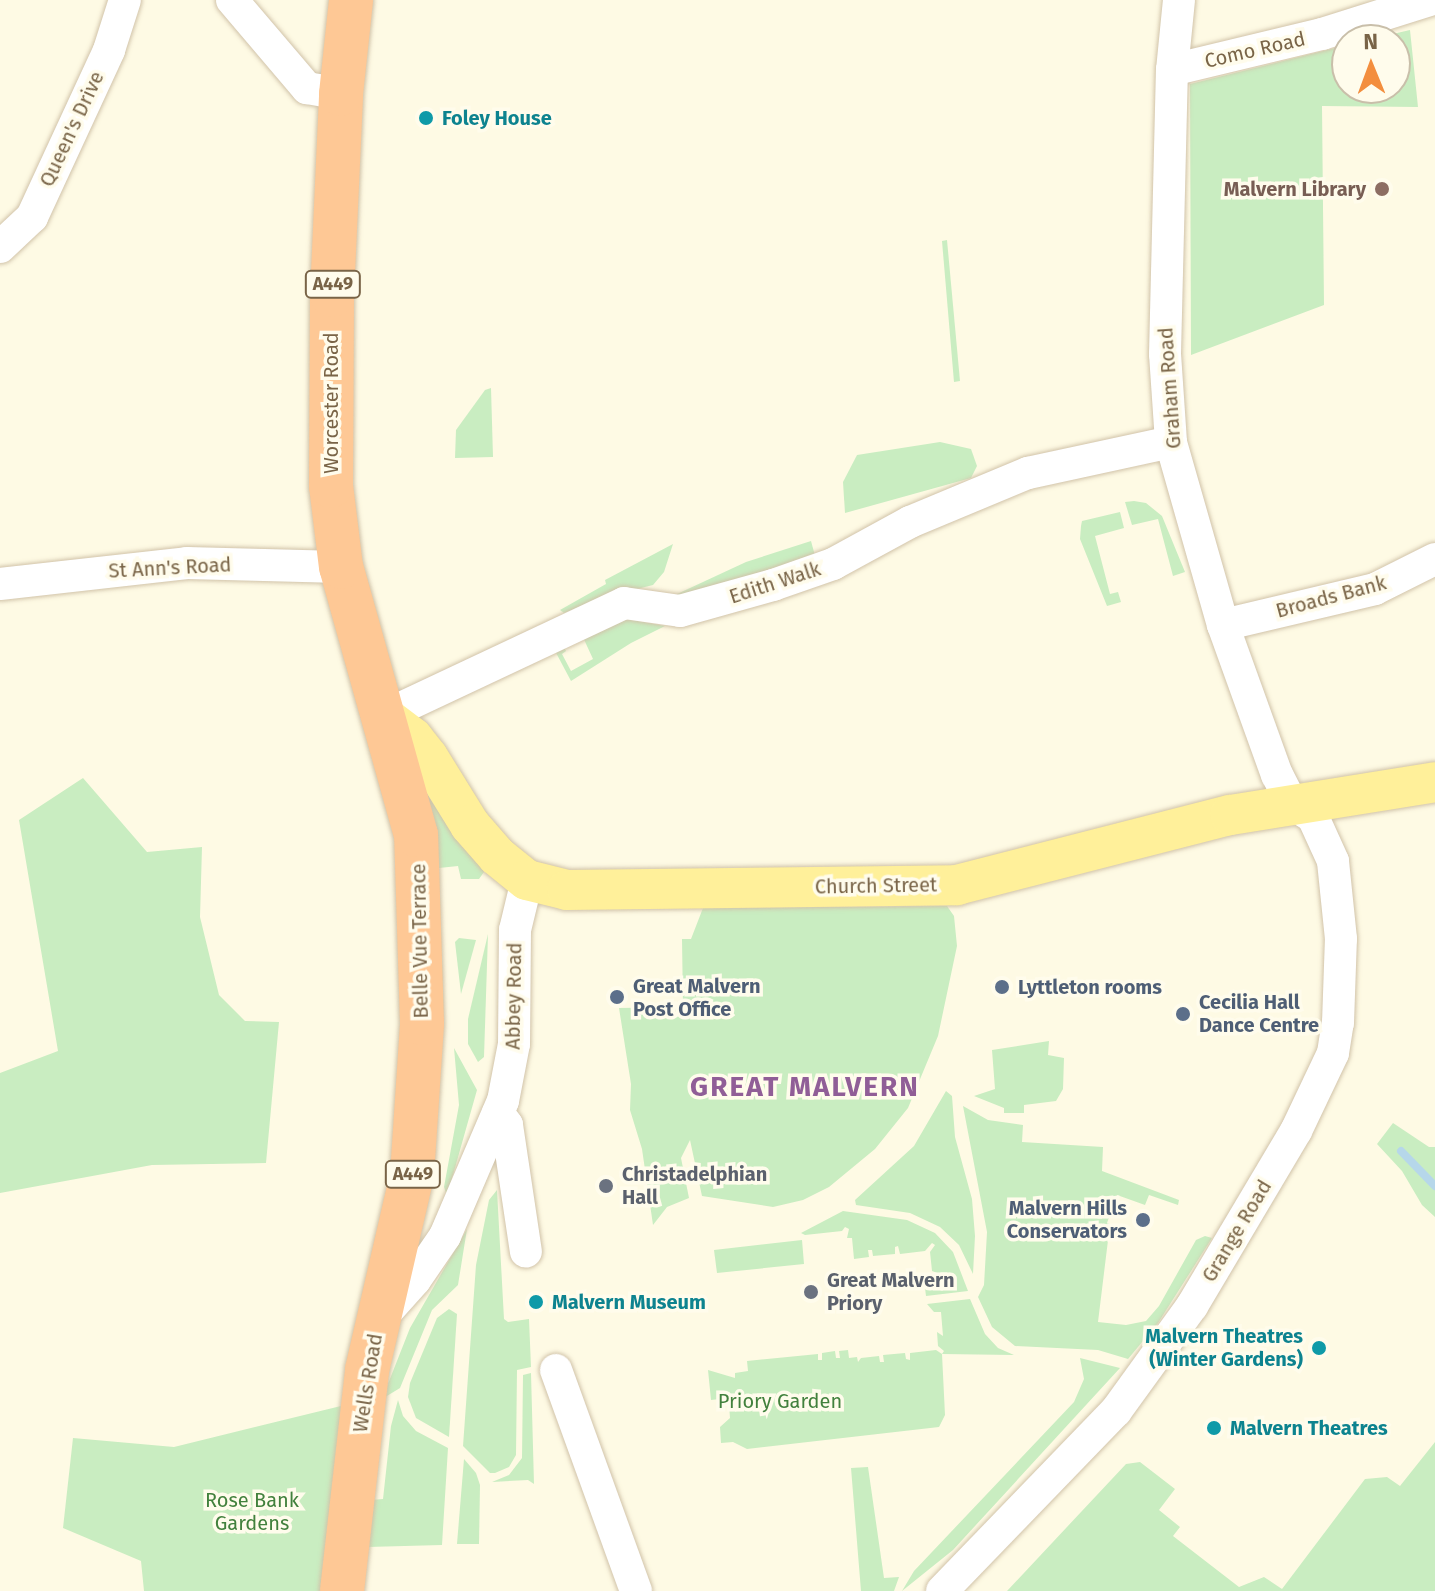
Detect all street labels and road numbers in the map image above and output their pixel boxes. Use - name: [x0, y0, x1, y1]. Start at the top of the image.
- street label: Como Road: [1202, 27, 1308, 73]
- street label: Queen's Drive: [35, 68, 109, 190]
- road number: A449: [303, 270, 363, 298]
- street label: Graham Road: [1154, 326, 1186, 450]
- street label: Worcester Road: [319, 332, 343, 474]
- street label: St Ann's Road: [108, 553, 232, 583]
- street label: Edith Walk: [726, 557, 824, 609]
- street label: Broads Bank: [1273, 571, 1389, 623]
- street label: Belle Vue Terrace: [407, 863, 433, 1019]
- street label: Church Street: [815, 873, 937, 899]
- street label: Abbey Road: [501, 942, 527, 1050]
- road number: A449: [383, 1160, 443, 1188]
- street label: Grange Road: [1197, 1176, 1277, 1286]
- street label: Wells Road: [348, 1332, 388, 1434]

